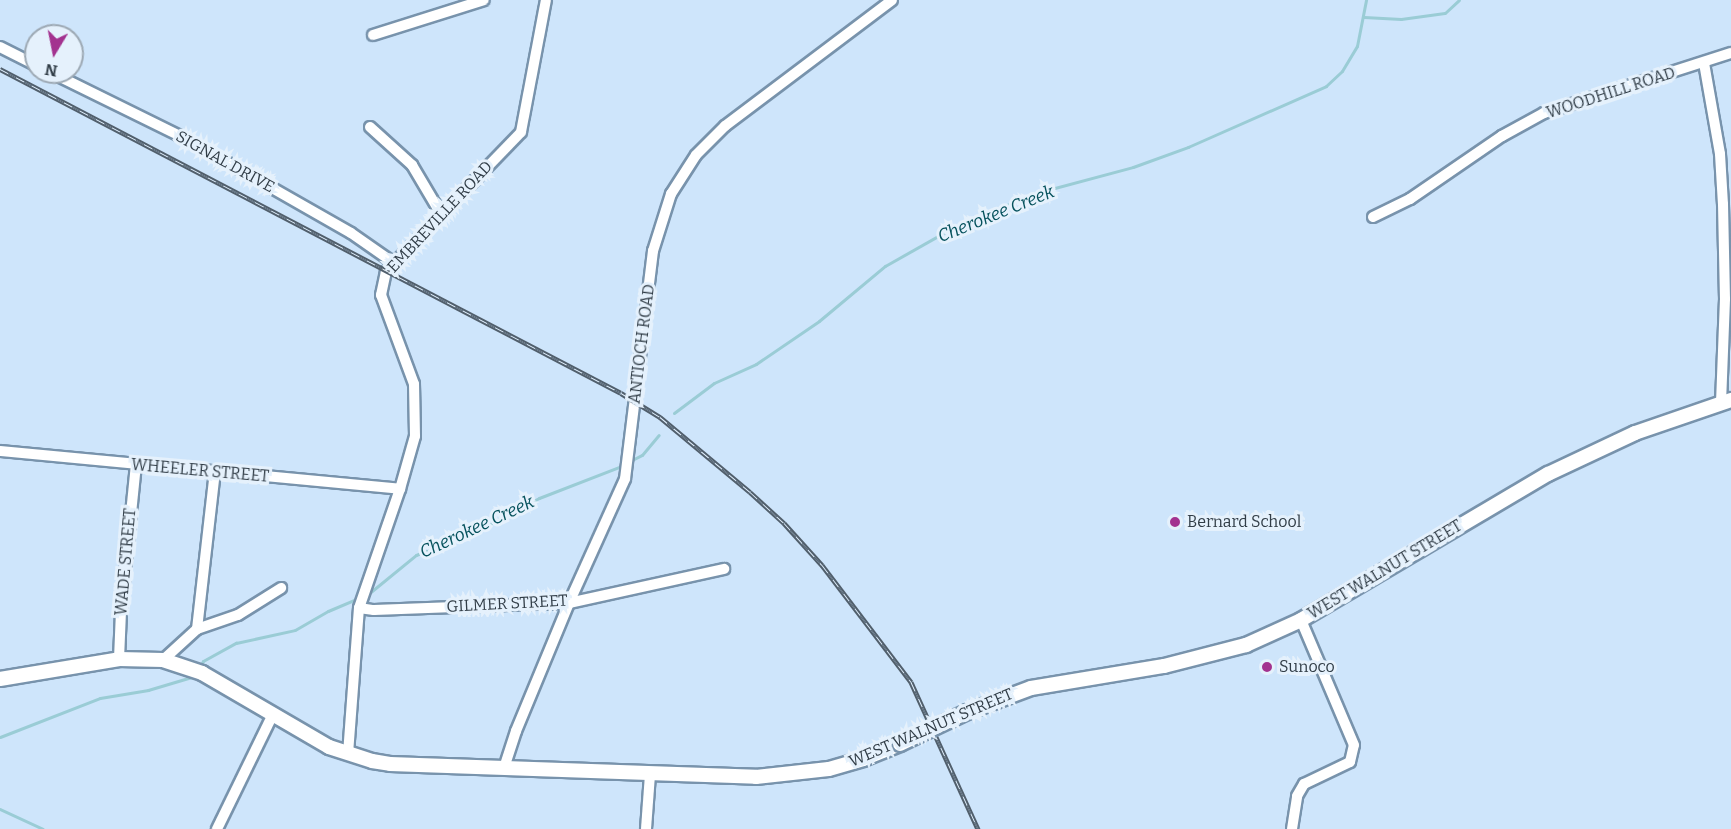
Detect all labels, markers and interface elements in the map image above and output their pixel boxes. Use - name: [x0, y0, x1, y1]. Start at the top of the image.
- north arrow: [24, 24, 84, 84]
- text: N: [43, 60, 59, 81]
- street label: WOODHILL ROAD: [1544, 63, 1678, 123]
- street label: SIGNAL DRIVE: [172, 127, 278, 197]
- street label: EMBREVILLE ROAD: [383, 157, 497, 277]
- water label: Cherokee Creek: [935, 181, 1057, 247]
- street label: ANTIOCH ROAD: [625, 283, 659, 405]
- street label: WHEELER STREET: [130, 455, 270, 487]
- water label: Cherokee Creek: [416, 491, 538, 563]
- street label: WADE STREET: [112, 508, 140, 616]
- place label: Bernard School: [1187, 512, 1301, 532]
- marker: Bernard School: [1168, 515, 1182, 529]
- street label: WEST WALNUT STREET: [1304, 516, 1466, 624]
- street label: GILMER STREET: [446, 591, 568, 617]
- place label: Sunoco: [1279, 657, 1335, 677]
- marker: Sunoco: [1260, 660, 1274, 674]
- street label: WEST WALNUT STREET: [846, 685, 1016, 771]

